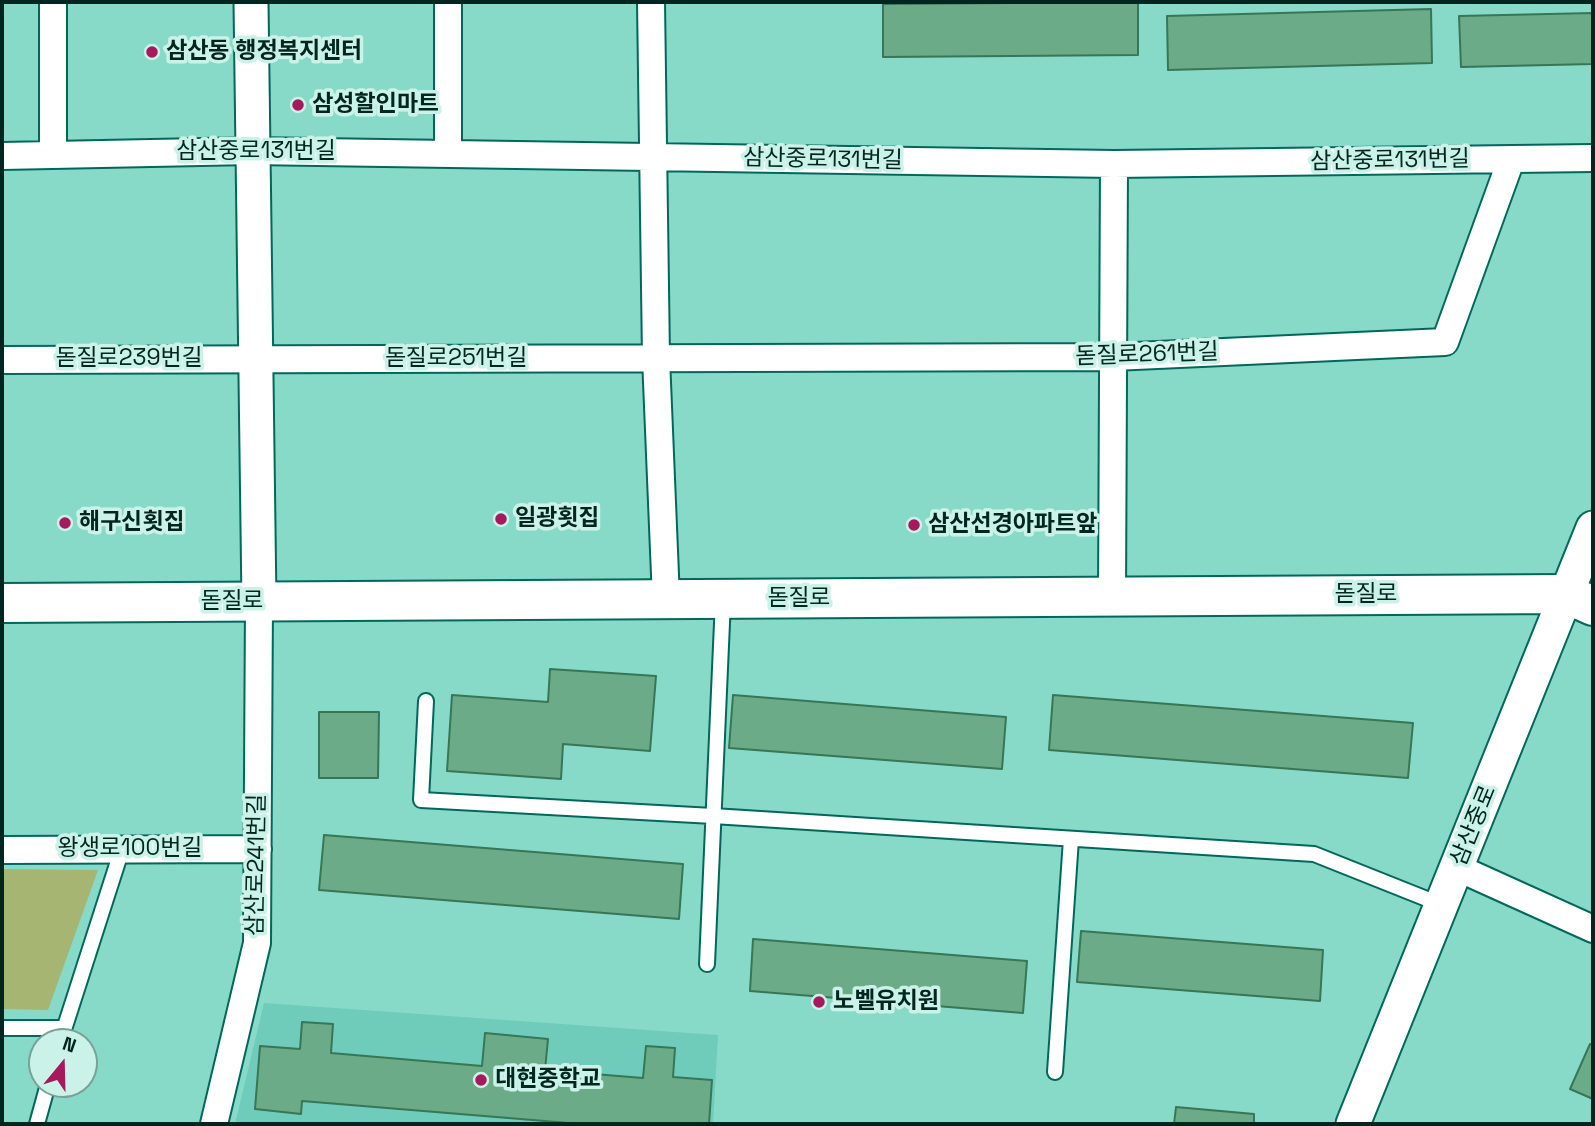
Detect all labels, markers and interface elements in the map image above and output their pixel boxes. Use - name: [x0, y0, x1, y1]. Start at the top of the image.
- place label: 삼산동 행정복지센터: [166, 38, 362, 66]
- marker: 삼산동 행정복지센터: [144, 44, 160, 60]
- place label: 삼성할인마트: [312, 91, 439, 119]
- marker: 삼성할인마트: [290, 97, 306, 113]
- street label: 삼산중로131번길: [176, 138, 336, 166]
- street label: 삼산중로131번길: [743, 145, 903, 175]
- street label: 삼산중로131번길: [1310, 146, 1470, 176]
- street label: 돋질로261번길: [1075, 339, 1219, 371]
- street label: 돋질로239번길: [55, 345, 203, 373]
- street label: 돋질로251번길: [385, 345, 527, 373]
- place label: 일광횟집: [515, 505, 600, 533]
- place label: 해구신횟집: [79, 509, 185, 537]
- marker: 일광횟집: [493, 511, 509, 527]
- place label: 삼산선경아파트앞: [928, 511, 1097, 539]
- marker: 해구신횟집: [57, 515, 73, 531]
- marker: 삼산선경아파트앞: [906, 517, 922, 533]
- street label: 돋질로: [1334, 581, 1398, 609]
- street label: 돋질로: [767, 585, 831, 613]
- street label: 돋질로: [200, 588, 264, 616]
- street label: 삼산중로: [1445, 782, 1503, 870]
- street label: 삼산로241번길: [242, 794, 272, 936]
- street label: 왕생로100번길: [58, 835, 202, 863]
- place label: 노벨유치원: [833, 988, 939, 1016]
- marker: 노벨유치원: [811, 994, 827, 1010]
- north arrow: [28, 1028, 98, 1098]
- text: N: [59, 1031, 79, 1058]
- place label: 대현중학교: [495, 1066, 601, 1094]
- marker: 대현중학교: [473, 1072, 489, 1088]

